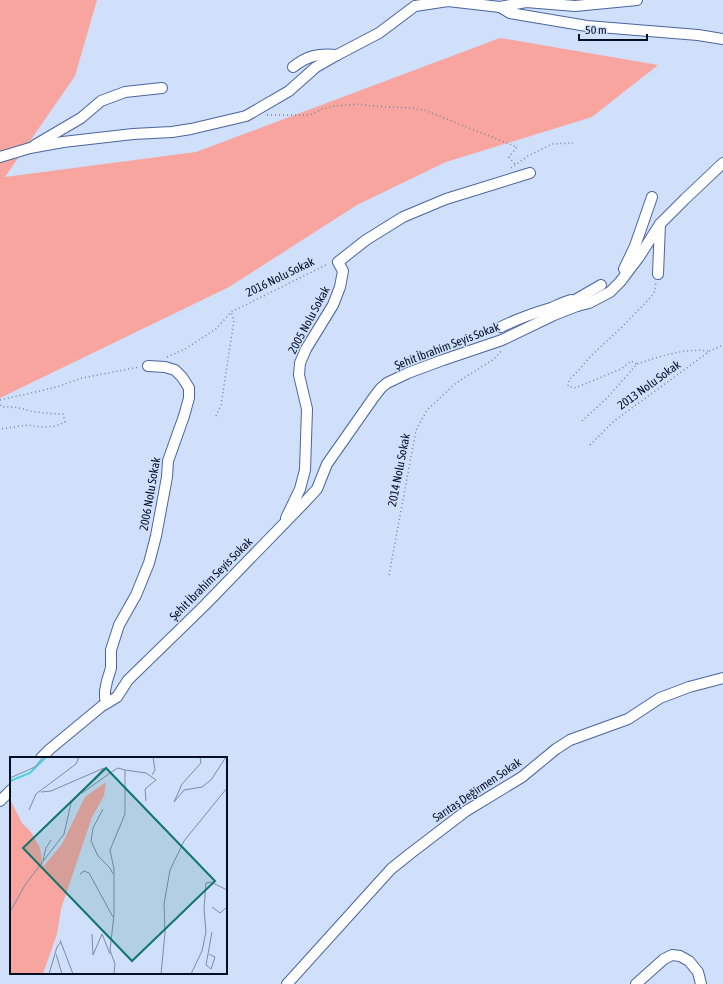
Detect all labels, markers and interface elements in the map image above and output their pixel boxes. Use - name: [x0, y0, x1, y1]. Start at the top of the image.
- scale bar: [579, 16, 647, 42]
- text: 50 m: [585, 23, 607, 37]
- street label: 2016 Nolu Sokak: [244, 254, 317, 300]
- street label: 2005 Nolu Sokak: [285, 283, 333, 356]
- street label: Şehit İbrahim Seyis Sokak: [392, 319, 502, 373]
- street label: 2013 Nolu Sokak: [615, 357, 684, 413]
- street label: 2014 Nolu Sokak: [385, 431, 413, 508]
- street label: 2006 Nolu Sokak: [137, 455, 163, 532]
- street label: Şehit İbrahim Seyis Sokak: [167, 534, 256, 623]
- street label: Sarıtaş Değirmen Sokak: [430, 755, 525, 825]
- inset map: [10, 757, 227, 974]

